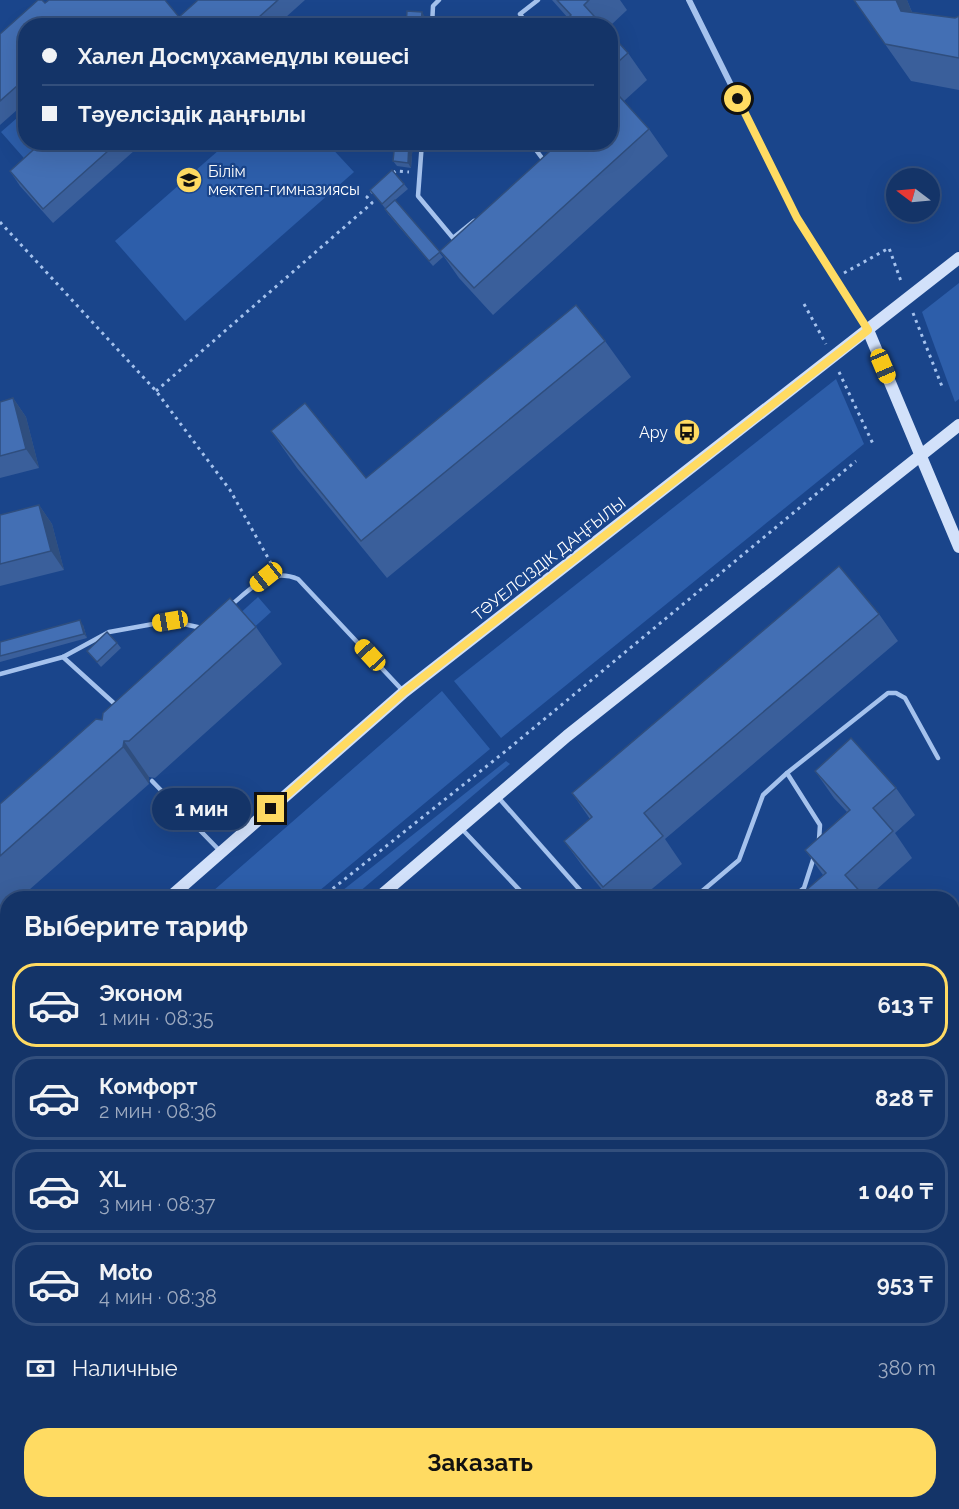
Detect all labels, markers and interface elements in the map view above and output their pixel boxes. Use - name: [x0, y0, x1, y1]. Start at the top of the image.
- text: Халел Досмұхамедұлы көшесі: [78, 43, 409, 69]
- route start: [724, 85, 751, 112]
- text: Тәуелсіздік даңғылы: [78, 101, 306, 127]
- place label: Білім мектеп-гимназиясы: [208, 162, 360, 199]
- school or university icon: Білім мектеп-гимназиясы: [174, 165, 204, 195]
- north arrow: [886, 168, 940, 222]
- map controls: [886, 168, 940, 222]
- car: [868, 346, 898, 386]
- bus stop icon: Ару: [672, 417, 702, 447]
- place label: Ару: [639, 423, 668, 442]
- street label: ТӘУЕЛСІЗДІК ДАҢҒЫЛЫ: [469, 493, 629, 625]
- car: [246, 559, 286, 595]
- car: [151, 609, 189, 633]
- car: [351, 636, 389, 674]
- callout: 1 мин: [151, 788, 250, 830]
- route end: [257, 795, 284, 822]
- text: 1 мин: [175, 797, 228, 821]
- text: Выберите тариф: [24, 911, 248, 942]
- icon: car: [27, 978, 81, 1032]
- text: Эконом: [99, 980, 183, 1006]
- text: 613 ₸: [878, 992, 933, 1018]
- text: 1 мин · 08:35: [99, 1006, 214, 1030]
- icon: car: [27, 1071, 81, 1125]
- text: Комфорт: [99, 1073, 197, 1099]
- text: 828 ₸: [875, 1085, 933, 1111]
- text: 2 мин · 08:36: [99, 1099, 217, 1123]
- icon: car: [27, 1164, 81, 1218]
- text: XL: [99, 1166, 126, 1192]
- text: 1 040 ₸: [858, 1178, 933, 1204]
- text: 3 мин · 08:37: [99, 1192, 215, 1216]
- icon: car: [27, 1257, 81, 1311]
- text: Moto: [99, 1259, 153, 1285]
- text: 953 ₸: [877, 1271, 933, 1297]
- text: 4 мин · 08:38: [99, 1285, 217, 1309]
- icon: cash: [24, 1352, 57, 1385]
- text: Наличные: [72, 1355, 178, 1381]
- text: 380 m: [878, 1356, 936, 1380]
- button: Заказать: [24, 1428, 936, 1497]

